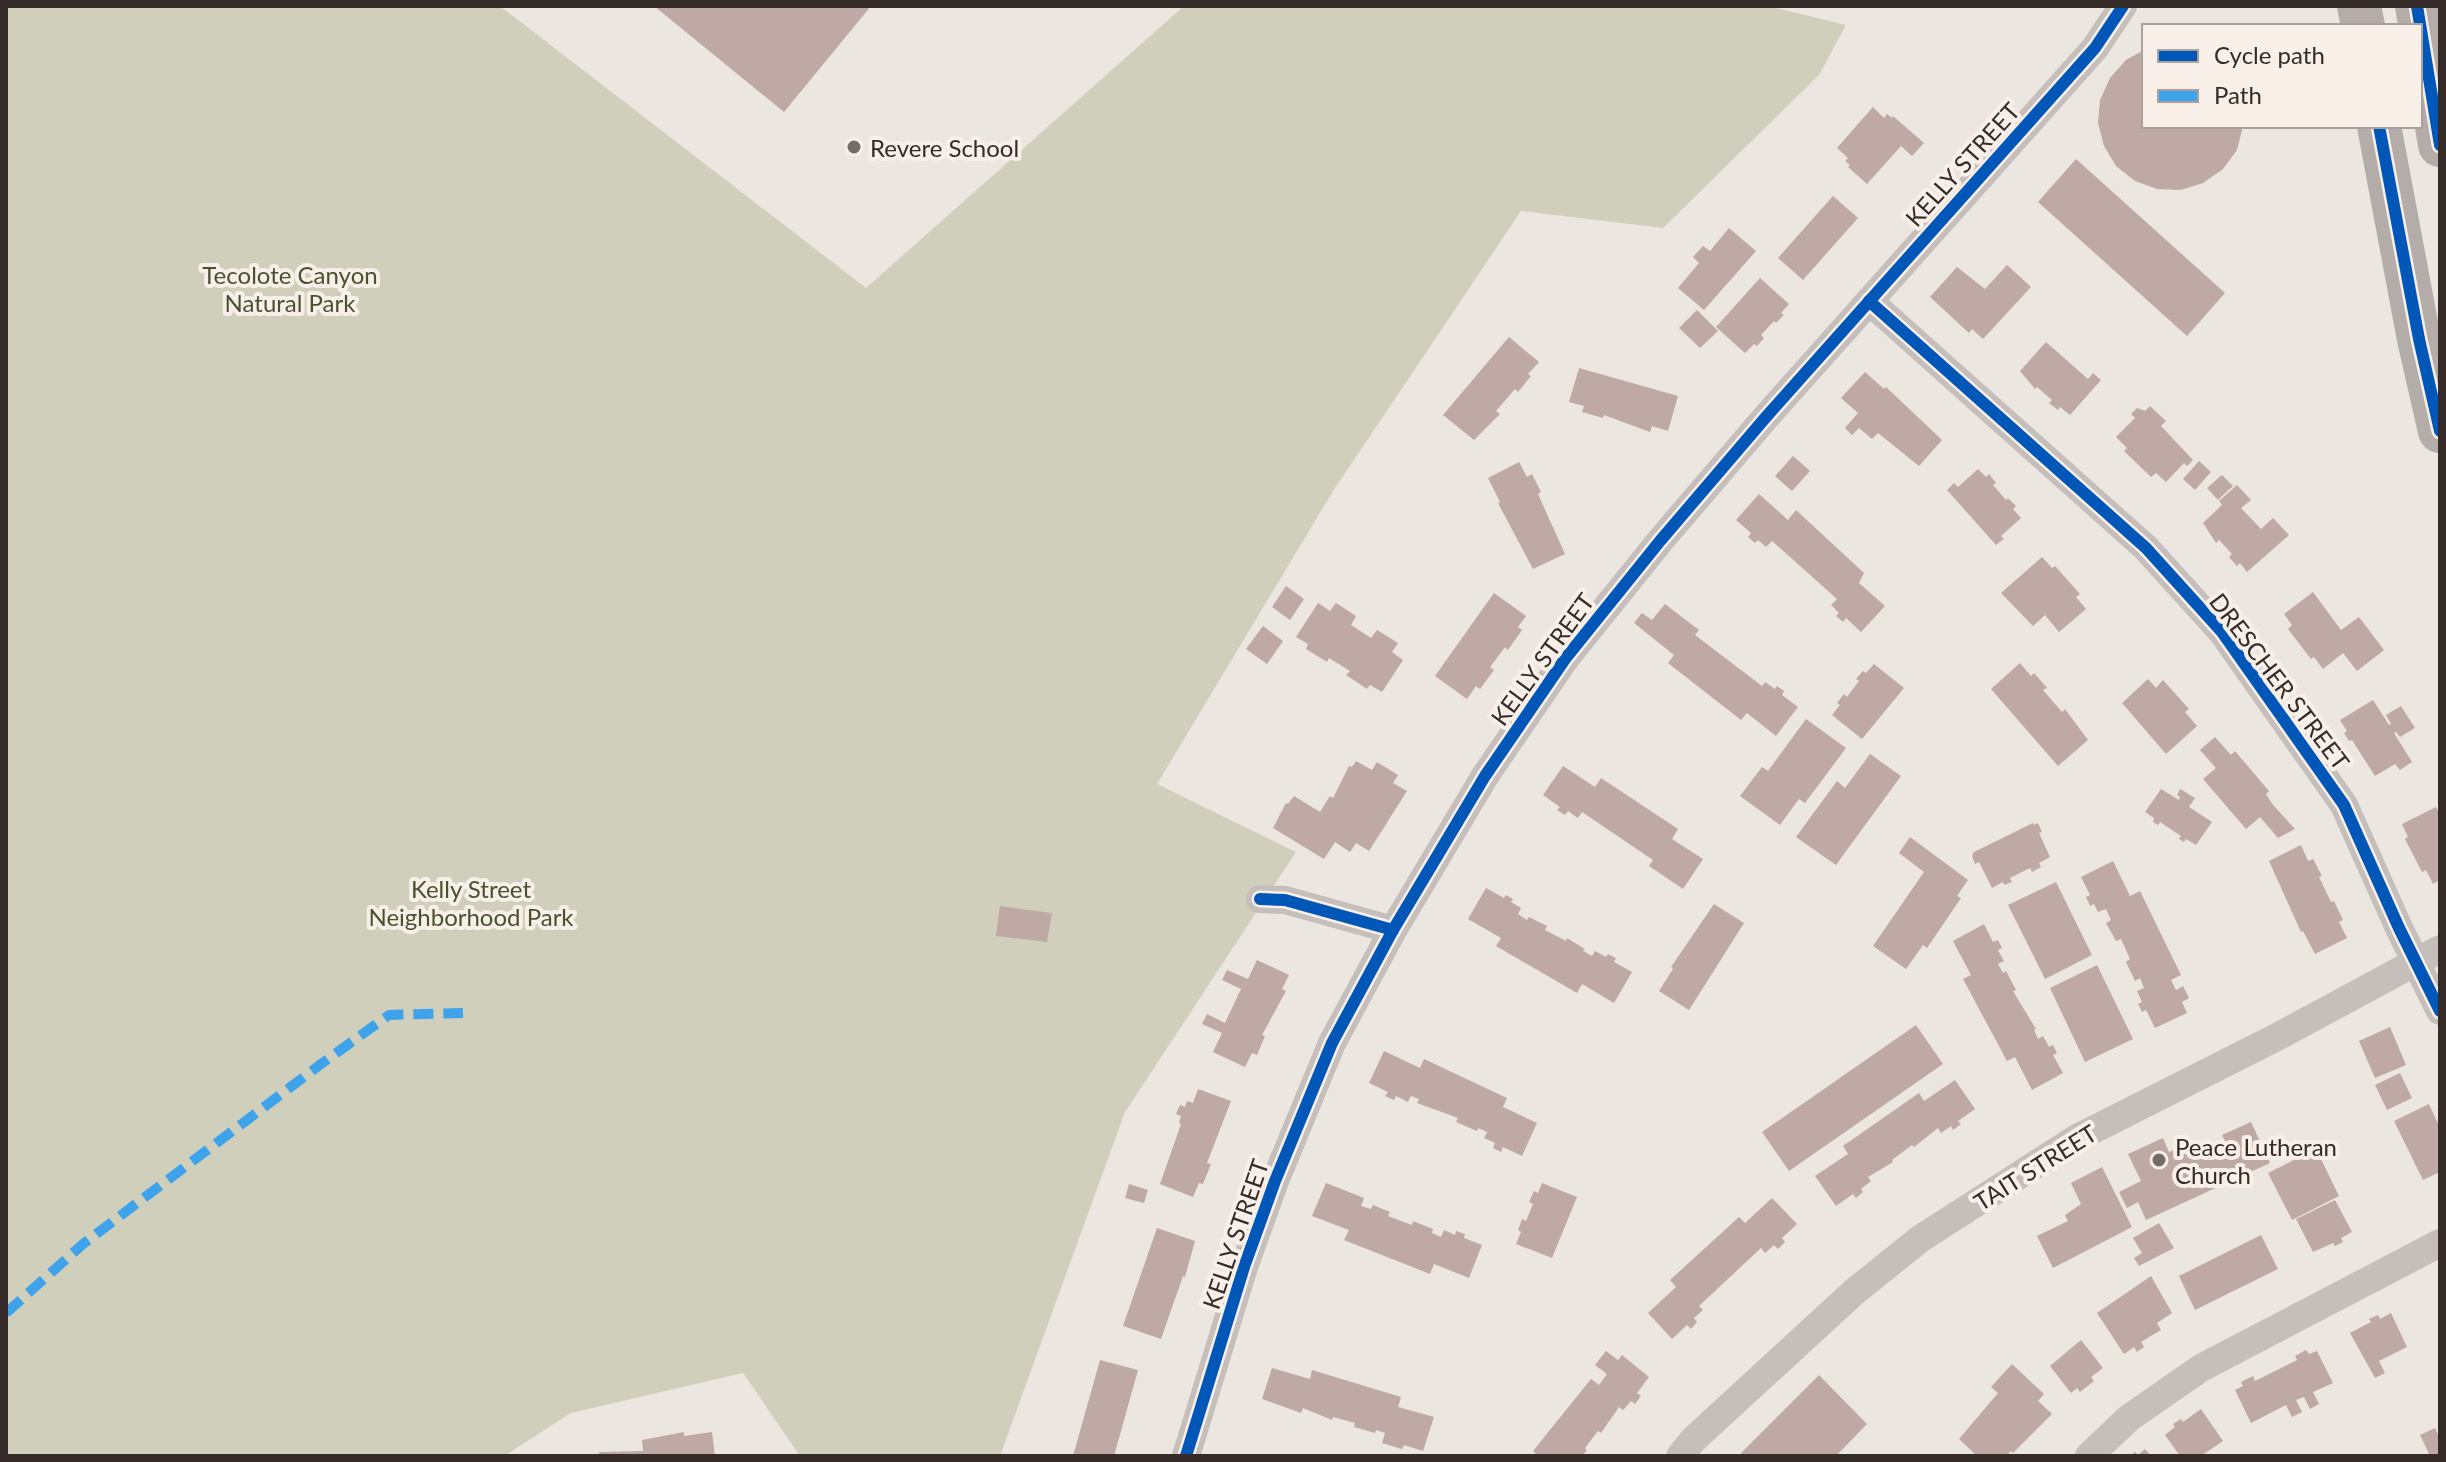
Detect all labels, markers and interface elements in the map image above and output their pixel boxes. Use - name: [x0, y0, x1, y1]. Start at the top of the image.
- legend: [2142, 24, 2422, 128]
- text: Cycle path: [2214, 40, 2325, 69]
- text: Path: [2214, 80, 2262, 109]
- street label: KELLY STREET: [1899, 96, 2025, 232]
- place label: Revere School: [870, 133, 1019, 162]
- marker: Revere School: [845, 138, 863, 156]
- park label: Tecolote Canyon Natural Park: [202, 260, 378, 317]
- street label: KELLY STREET: [1484, 587, 1600, 731]
- street label: DRESCHER STREET: [2204, 587, 2356, 775]
- park label: Kelly Street Neighborhood Park: [368, 874, 574, 931]
- street label: TAIT STREET: [1968, 1118, 2102, 1216]
- place label: Peace Lutheran Church: [2175, 1132, 2337, 1189]
- marker: Peace Lutheran Church: [2150, 1151, 2168, 1169]
- street label: KELLY STREET: [1196, 1155, 1274, 1313]

